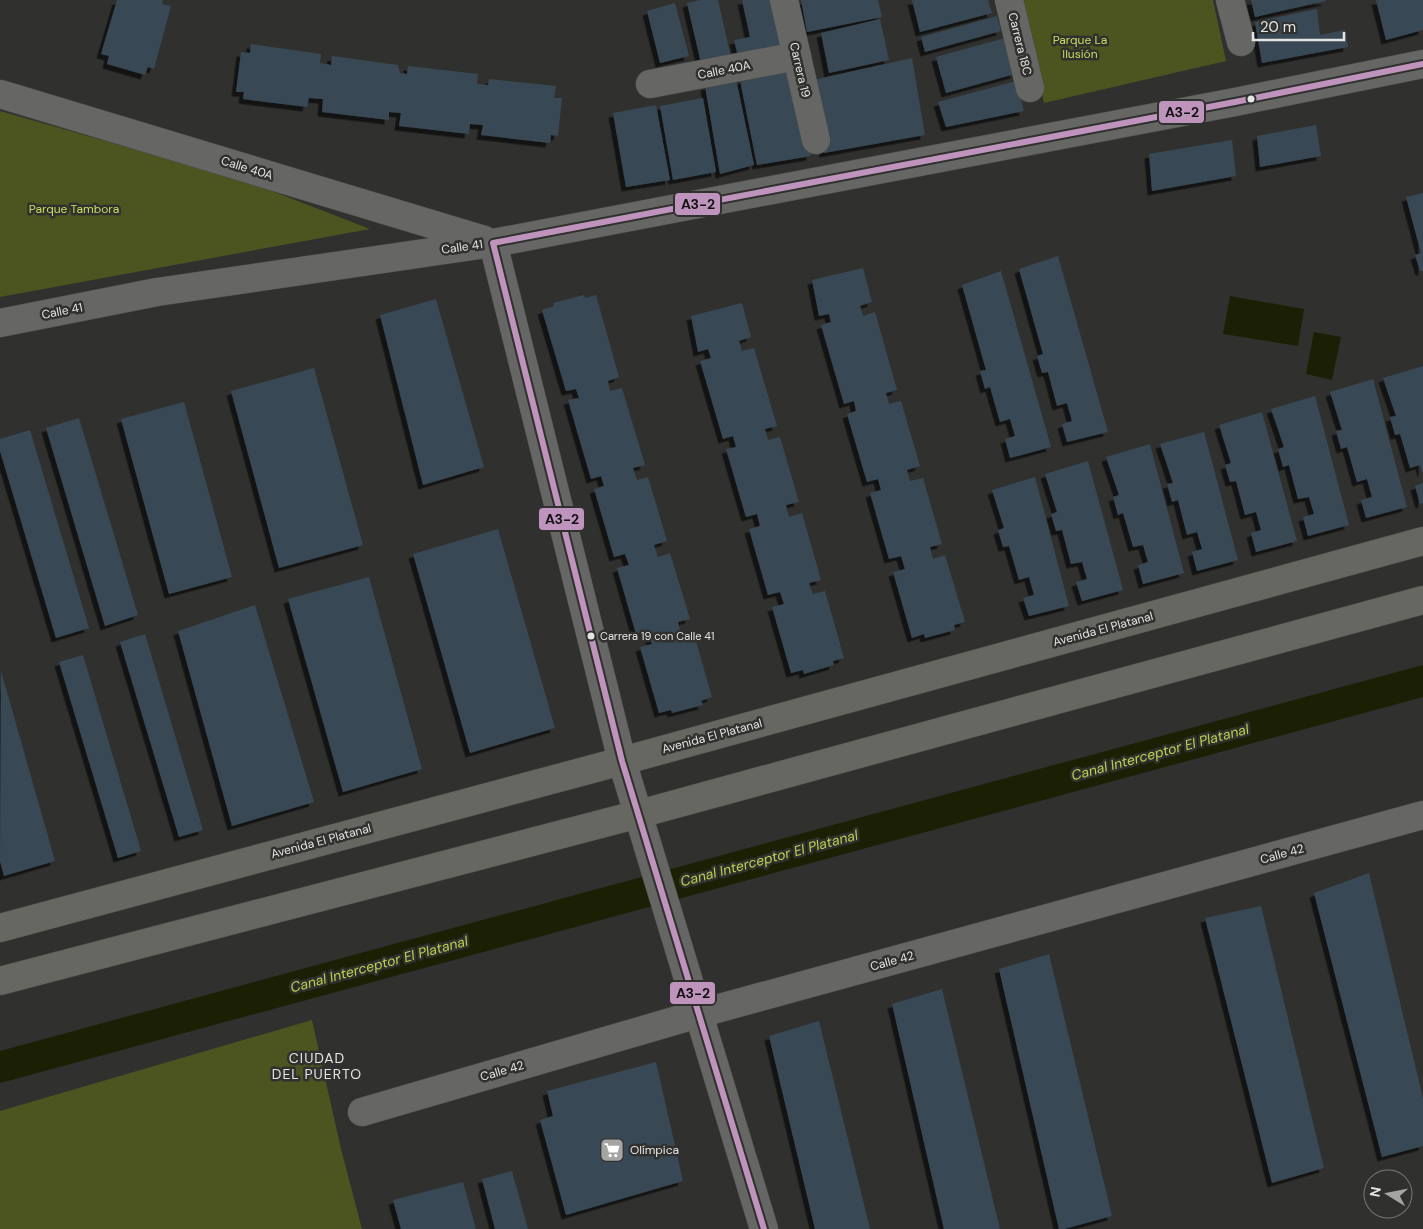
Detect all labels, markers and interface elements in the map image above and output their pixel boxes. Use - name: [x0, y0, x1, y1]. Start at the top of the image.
- scale bar: [1253, 10, 1344, 42]
- street label: Carrera 18C: [1004, 11, 1036, 78]
- text: 20 m: [1260, 17, 1296, 37]
- park label: Parque La Ilusión: [1053, 32, 1107, 62]
- street label: Carrera 19: [786, 41, 814, 99]
- street label: Calle 40A: [696, 57, 752, 83]
- unlabelled marker: [1246, 94, 1256, 104]
- line badge: A3-2: [1158, 100, 1205, 124]
- text: A3-2: [1165, 103, 1199, 121]
- street label: Calle 40A: [219, 153, 275, 183]
- line badge: A3-2: [674, 192, 721, 216]
- text: A3-2: [681, 195, 715, 213]
- park label: Parque Tambora: [29, 201, 119, 217]
- street label: Calle 41: [440, 236, 484, 258]
- street label: Calle 41: [40, 299, 84, 323]
- line badge: A3-2: [538, 507, 585, 531]
- text: A3-2: [545, 510, 579, 528]
- street label: Avenida El Platanal: [1051, 608, 1155, 650]
- place label: Carrera 19 con Calle 41: [600, 629, 714, 643]
- marker: Carrera 19 con Calle 41: [586, 631, 596, 641]
- street label: Avenida El Platanal: [660, 715, 764, 757]
- water label: Canal Interceptor El Platanal: [1069, 719, 1252, 784]
- street label: Avenida El Platanal: [269, 820, 373, 862]
- water label: Canal Interceptor El Platanal: [678, 825, 861, 890]
- street label: Calle 42: [1258, 840, 1306, 868]
- water label: Canal Interceptor El Platanal: [288, 931, 471, 996]
- street label: Calle 42: [868, 947, 916, 975]
- line badge: A3-2: [669, 981, 716, 1005]
- text: A3-2: [676, 984, 710, 1002]
- district label: CIUDAD DEL PUERTO: [272, 1049, 362, 1083]
- street label: Calle 42: [478, 1057, 526, 1085]
- supermarket icon: Olímpica: [599, 1137, 625, 1163]
- place label: Olímpica: [630, 1142, 679, 1158]
- north arrow: [1363, 1169, 1413, 1219]
- text: N: [1365, 1185, 1385, 1198]

